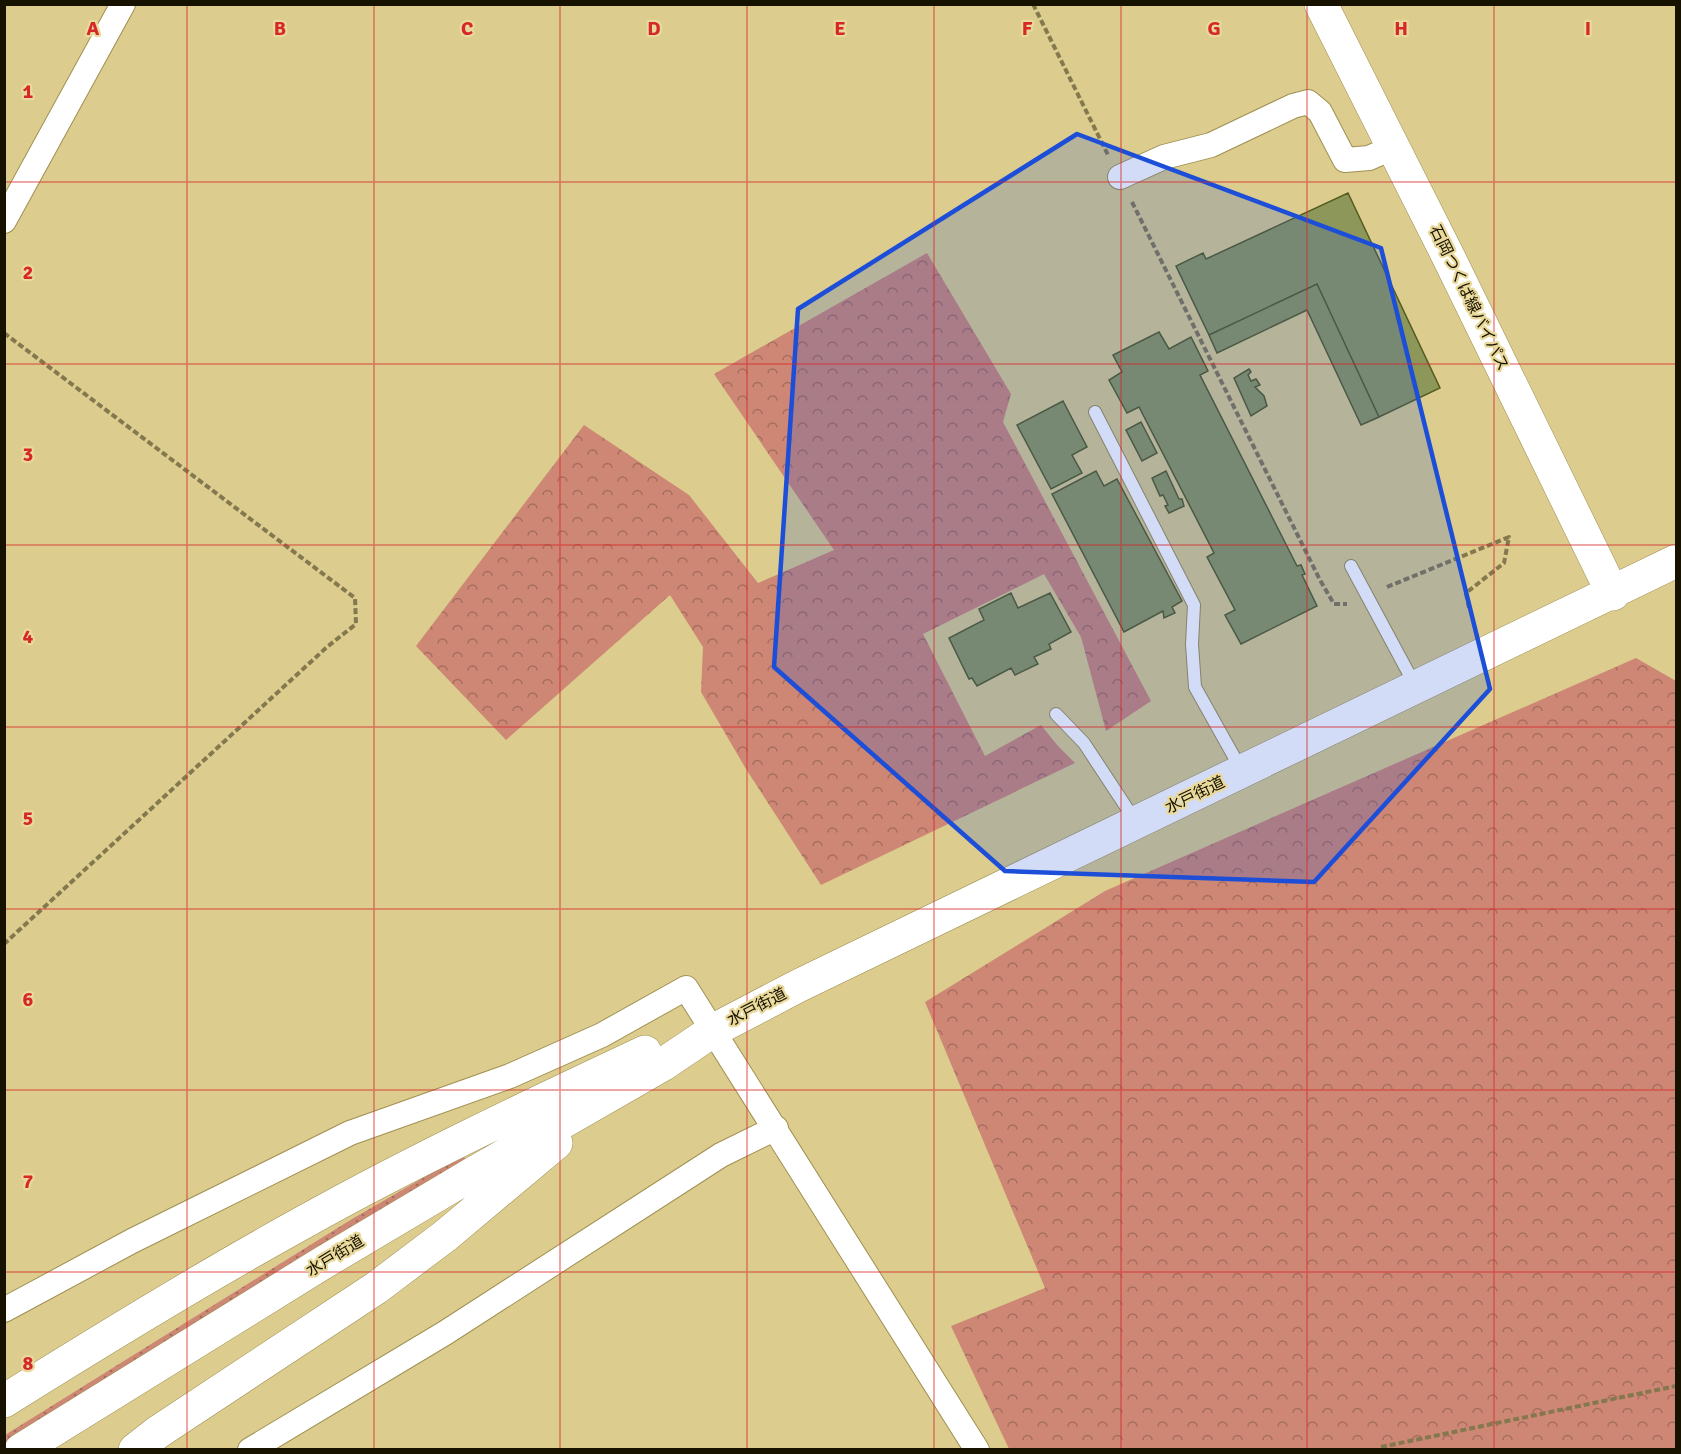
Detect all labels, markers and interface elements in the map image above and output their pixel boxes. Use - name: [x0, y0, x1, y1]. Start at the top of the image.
- text: A: [87, 16, 100, 41]
- text: B: [274, 16, 286, 41]
- text: C: [461, 16, 473, 41]
- text: D: [647, 16, 661, 41]
- text: E: [834, 16, 846, 41]
- text: F: [1022, 16, 1033, 41]
- text: G: [1207, 16, 1221, 41]
- text: H: [1394, 16, 1408, 41]
- text: I: [1585, 16, 1591, 41]
- text: 1: [23, 79, 34, 104]
- street label: 石岡つくば線バイパス: [1425, 222, 1513, 374]
- text: 2: [23, 260, 33, 285]
- text: 3: [23, 442, 33, 467]
- text: 4: [23, 624, 34, 649]
- street label: 水戸街道: [1162, 772, 1228, 818]
- text: 5: [23, 806, 33, 831]
- street label: 水戸街道: [724, 984, 790, 1030]
- text: 6: [23, 987, 34, 1012]
- text: 7: [23, 1169, 34, 1194]
- street label: 水戸街道: [302, 1231, 368, 1281]
- text: 8: [23, 1351, 34, 1376]

